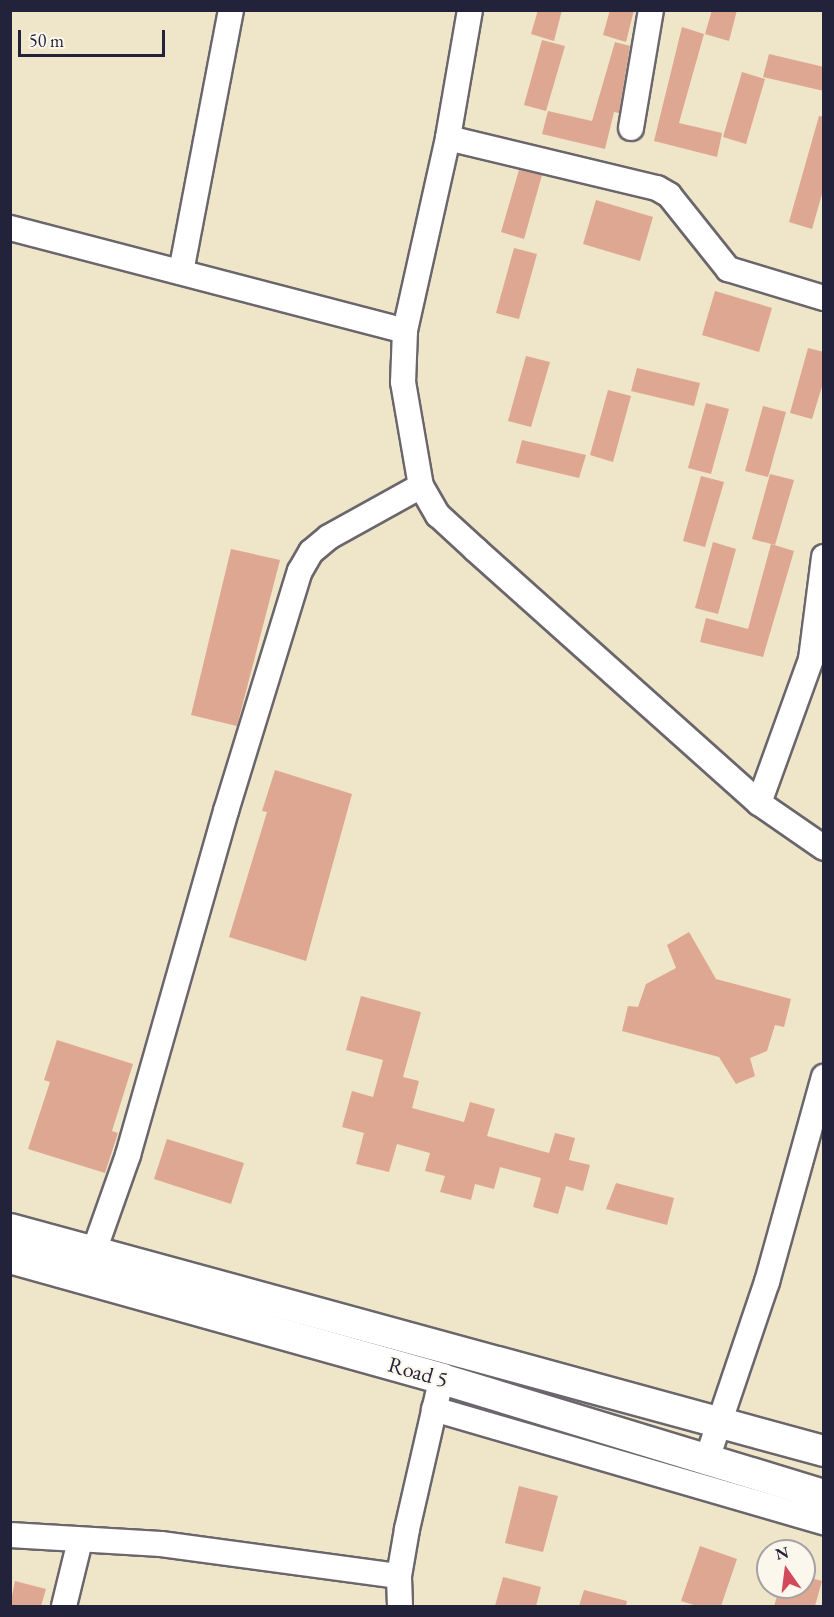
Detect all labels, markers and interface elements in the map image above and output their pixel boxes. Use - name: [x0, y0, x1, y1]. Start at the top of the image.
- scale bar: [21, 18, 168, 56]
- text: 50 m: [29, 29, 64, 52]
- street label: Road 5: [385, 1351, 451, 1393]
- north arrow: [756, 1539, 816, 1599]
- text: N: [773, 1541, 791, 1565]

